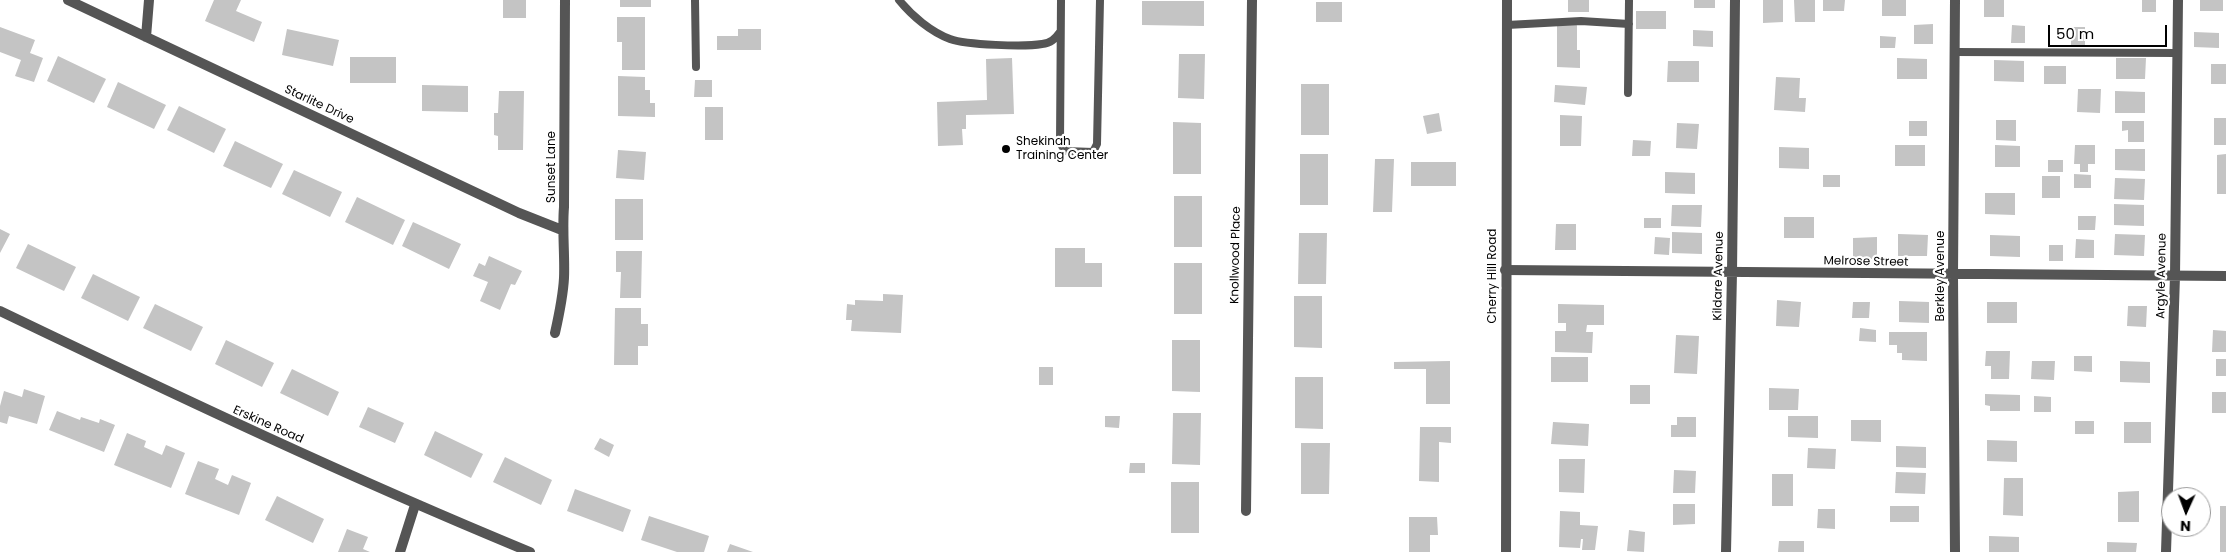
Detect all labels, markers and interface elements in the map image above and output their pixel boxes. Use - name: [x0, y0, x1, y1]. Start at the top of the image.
- scale bar: [2051, 15, 2170, 47]
- text: 50 m: [2056, 23, 2094, 44]
- street label: Starlite Drive: [282, 83, 356, 127]
- street label: Sunset Lane: [545, 131, 559, 203]
- place label: Shekinah Training Center: [1016, 135, 1108, 163]
- marker: Shekinah Training Center: [1000, 143, 1012, 155]
- street label: Knollwood Place: [1228, 206, 1244, 304]
- street label: Cherry Hill Road: [1486, 229, 1500, 323]
- street label: Kildare Avenue: [1711, 231, 1727, 321]
- street label: Berkley Avenue: [1934, 231, 1948, 321]
- street label: Argyle Avenue: [2154, 233, 2170, 319]
- street label: Melrose Street: [1823, 254, 1909, 270]
- street label: Erskine Road: [231, 403, 305, 447]
- north arrow: [2161, 487, 2211, 537]
- text: N: [2180, 516, 2191, 536]

